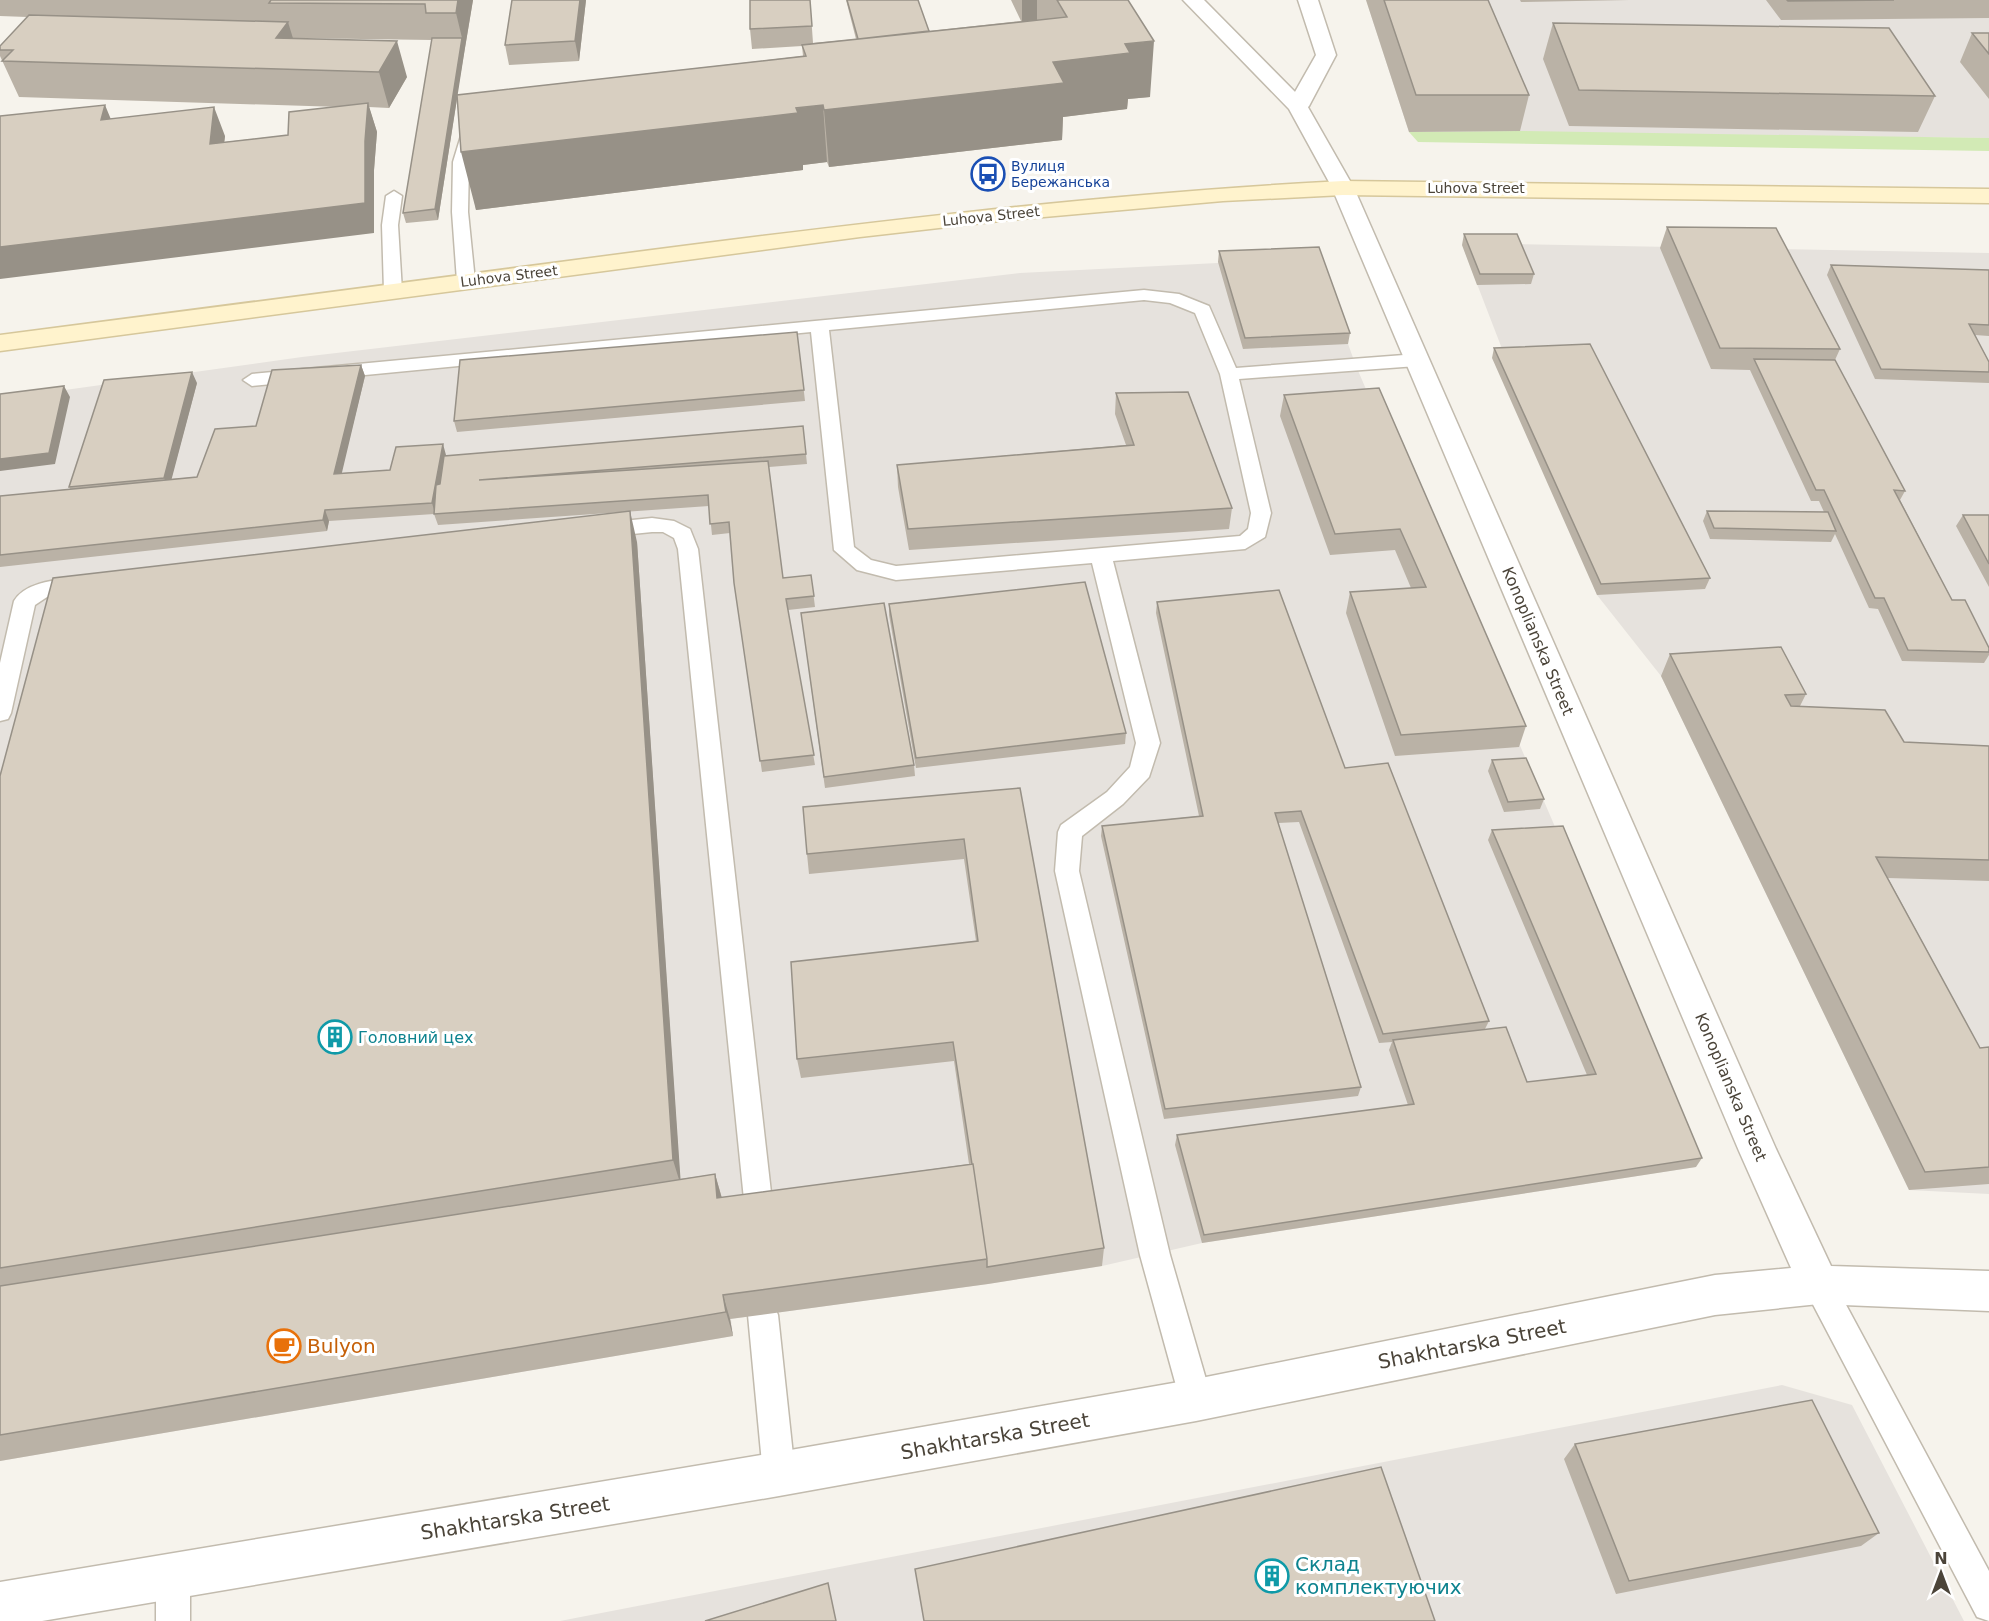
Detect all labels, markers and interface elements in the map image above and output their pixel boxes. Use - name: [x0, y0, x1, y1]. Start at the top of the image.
- bus stop icon: Вулиця Бережанська: [970, 156, 1006, 192]
- place label: Вулиця Бережанська: [1011, 158, 1110, 190]
- street label: Luhova Street: [1427, 180, 1525, 196]
- street label: Luhova Street: [942, 203, 1041, 229]
- street label: Luhova Street: [460, 262, 559, 290]
- street label: Konoplianska Street: [1498, 564, 1578, 718]
- street label: Konoplianska Street: [1691, 1010, 1771, 1164]
- building icon: Головний цех: [317, 1019, 353, 1055]
- place label: Головний цех: [358, 1028, 474, 1047]
- street label: Shakhtarska Street: [1376, 1314, 1568, 1374]
- cafe icon: Bulyon: [266, 1328, 302, 1364]
- place label: Bulyon: [307, 1334, 376, 1358]
- street label: Shakhtarska Street: [899, 1408, 1091, 1464]
- street label: Shakhtarska Street: [419, 1491, 611, 1545]
- north arrow: [1911, 1543, 1971, 1603]
- text: N: [1934, 1549, 1948, 1568]
- place label: Склад комплектуючих: [1295, 1552, 1462, 1599]
- building icon: Склад комплектуючих: [1254, 1558, 1290, 1594]

